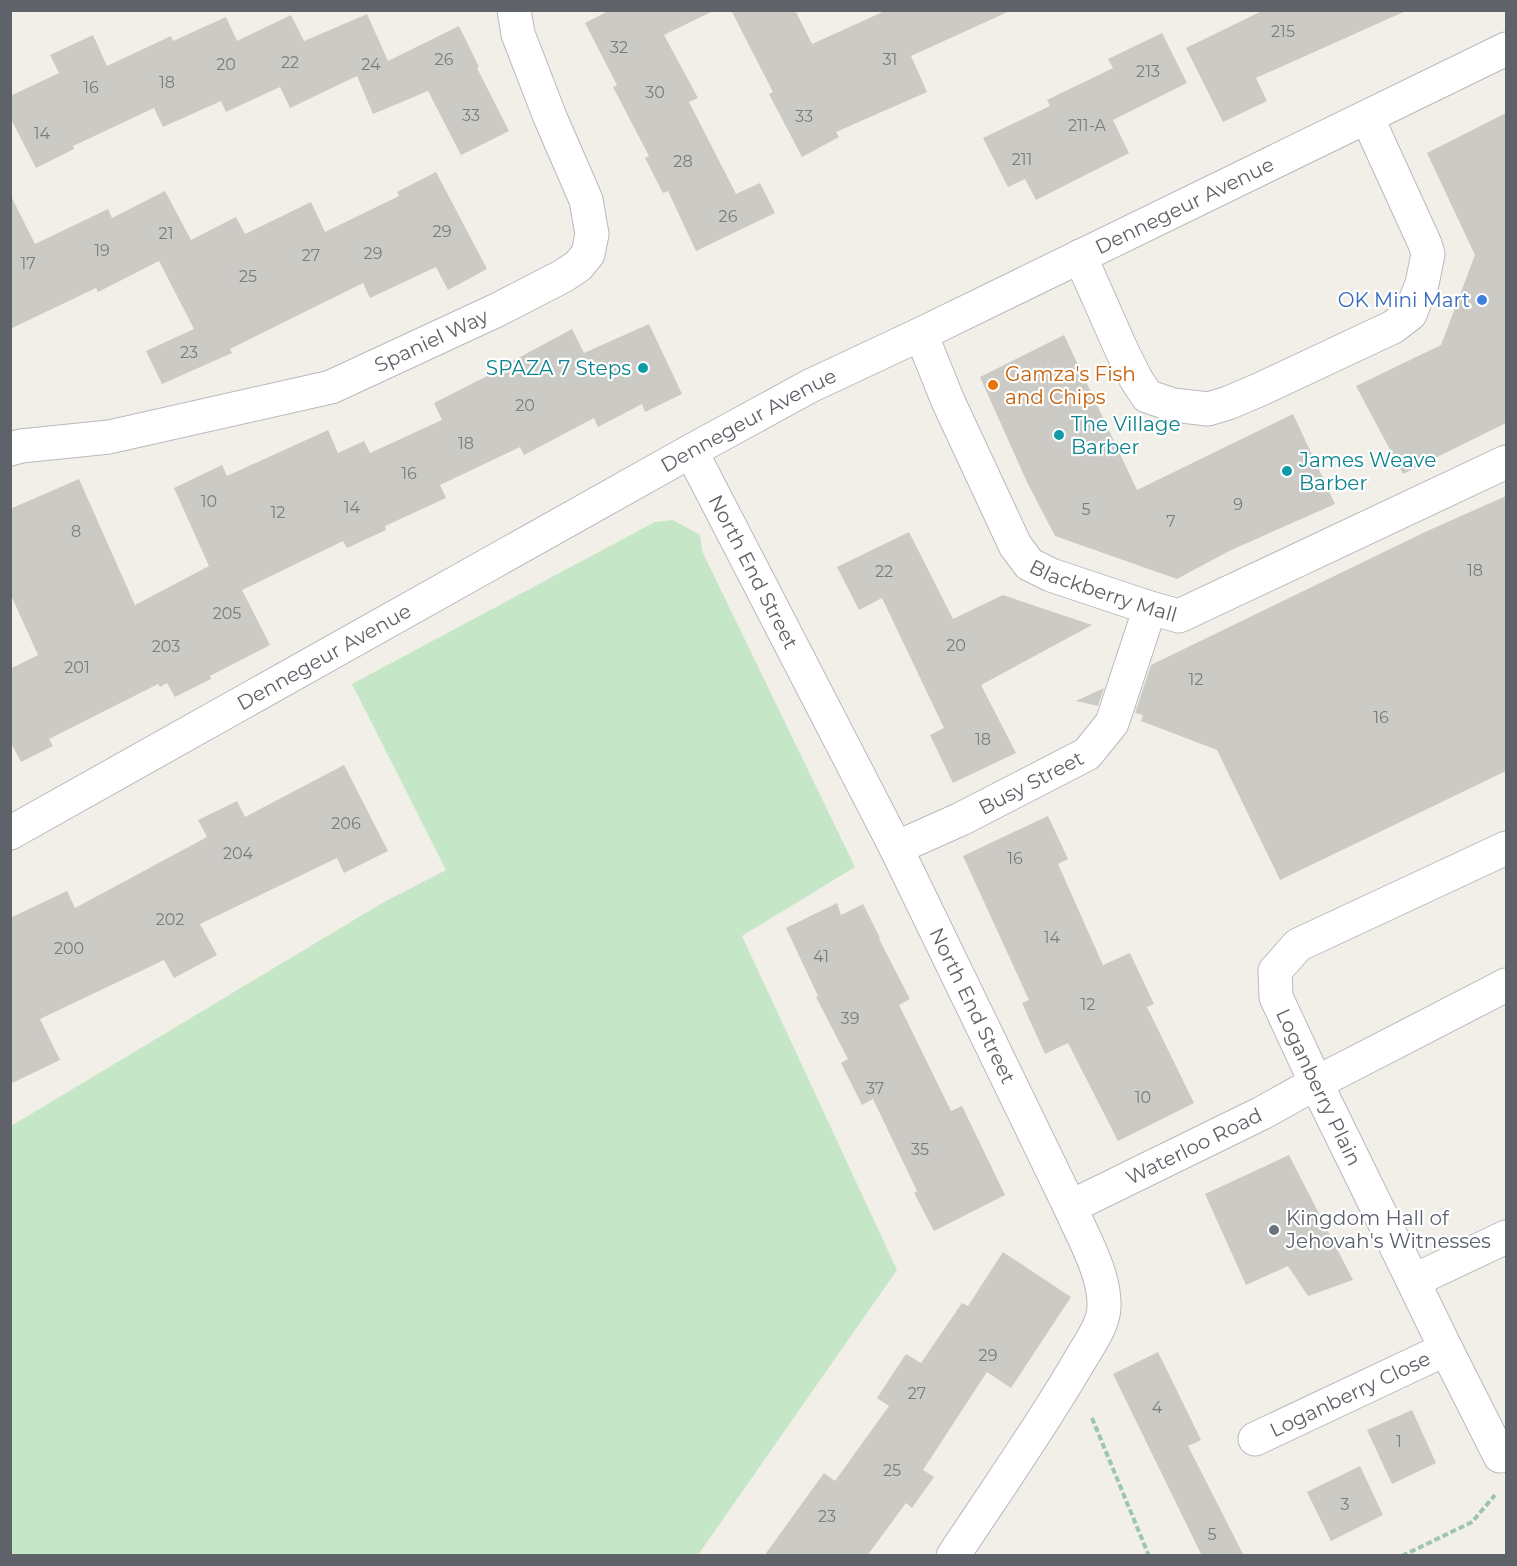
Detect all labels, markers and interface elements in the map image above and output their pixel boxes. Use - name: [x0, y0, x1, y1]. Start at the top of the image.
- house number: 215: [1271, 22, 1295, 41]
- house number: 32: [610, 38, 628, 57]
- house number: 26: [435, 50, 454, 69]
- house number: 31: [883, 50, 897, 69]
- house number: 22: [281, 53, 299, 72]
- house number: 20: [216, 55, 236, 74]
- house number: 24: [361, 55, 381, 74]
- house number: 213: [1136, 62, 1160, 81]
- house number: 18: [159, 73, 175, 92]
- house number: 16: [83, 78, 99, 97]
- house number: 30: [645, 83, 665, 102]
- house number: 33: [462, 106, 480, 125]
- house number: 33: [795, 107, 813, 126]
- house number: 211-A: [1068, 116, 1107, 135]
- house number: 14: [34, 124, 51, 143]
- house number: 211: [1012, 150, 1032, 169]
- house number: 28: [673, 152, 693, 171]
- street label: Dennegeur Avenue: [1091, 152, 1278, 259]
- house number: 26: [719, 207, 738, 226]
- house number: 29: [433, 222, 451, 241]
- house number: 21: [159, 224, 173, 243]
- house number: 19: [94, 241, 110, 260]
- house number: 29: [364, 244, 382, 263]
- house number: 27: [302, 246, 320, 265]
- house number: 17: [20, 254, 36, 273]
- house number: 25: [239, 267, 257, 286]
- place label: OK Mini Mart: [1338, 288, 1470, 312]
- marker: OK Mini Mart: [1475, 293, 1489, 307]
- street label: Spaniel Way: [371, 304, 492, 377]
- house number: 23: [180, 343, 198, 362]
- place label: SPAZA 7 Steps: [486, 356, 631, 380]
- marker: SPAZA 7 Steps: [636, 361, 650, 375]
- place label: Gamza's Fish and Chips: [1005, 362, 1136, 409]
- street label: Dennegeur Avenue: [657, 363, 840, 477]
- marker: Gamza's Fish and Chips: [986, 378, 1000, 392]
- house number: 20: [515, 396, 535, 415]
- place label: The Village Barber: [1071, 412, 1181, 459]
- marker: The Village Barber: [1052, 428, 1066, 442]
- house number: 18: [458, 434, 474, 453]
- place label: James Weave Barber: [1298, 448, 1436, 495]
- house number: 16: [401, 464, 417, 483]
- marker: James Weave Barber: [1280, 464, 1294, 478]
- street label: North End Street: [704, 491, 803, 653]
- house number: 10: [201, 492, 217, 511]
- house number: 9: [1233, 495, 1243, 514]
- house number: 14: [344, 498, 361, 517]
- house number: 5: [1081, 500, 1091, 519]
- house number: 12: [271, 503, 285, 522]
- house number: 7: [1166, 512, 1176, 531]
- house number: 8: [71, 522, 81, 541]
- street label: Blackberry Mall: [1025, 554, 1180, 627]
- house number: 18: [1467, 561, 1483, 580]
- house number: 22: [875, 562, 893, 581]
- street label: Dennegeur Avenue: [233, 599, 415, 715]
- house number: 205: [213, 604, 241, 623]
- house number: 20: [946, 636, 966, 655]
- house number: 203: [152, 637, 180, 656]
- house number: 201: [64, 658, 90, 677]
- house number: 12: [1189, 670, 1203, 689]
- house number: 16: [1373, 708, 1389, 727]
- house number: 18: [975, 730, 991, 749]
- street label: Busy Street: [974, 746, 1088, 820]
- house number: 206: [331, 814, 361, 833]
- house number: 204: [223, 844, 254, 863]
- house number: 16: [1007, 849, 1023, 868]
- house number: 202: [156, 910, 184, 929]
- street label: North End Street: [924, 924, 1020, 1088]
- house number: 14: [1044, 928, 1061, 947]
- house number: 200: [54, 939, 84, 958]
- house number: 41: [813, 947, 829, 966]
- house number: 12: [1081, 995, 1095, 1014]
- street label: Loganberry Plain: [1271, 1005, 1367, 1170]
- house number: 39: [841, 1009, 859, 1028]
- house number: 37: [866, 1079, 884, 1098]
- house number: 10: [1135, 1088, 1151, 1107]
- street label: Waterloo Road: [1122, 1103, 1266, 1190]
- house number: 35: [911, 1140, 929, 1159]
- place label: Kingdom Hall of Jehovah's Witnesses: [1285, 1206, 1491, 1253]
- marker: Kingdom Hall of Jehovah's Witnesses: [1267, 1223, 1281, 1237]
- house number: 29: [979, 1346, 997, 1365]
- street label: Loganberry Close: [1266, 1346, 1434, 1442]
- house number: 27: [908, 1384, 926, 1403]
- house number: 4: [1152, 1398, 1163, 1417]
- house number: 1: [1396, 1432, 1402, 1451]
- house number: 25: [883, 1461, 901, 1480]
- house number: 3: [1340, 1495, 1350, 1514]
- house number: 23: [818, 1507, 836, 1526]
- house number: 5: [1207, 1525, 1217, 1544]

